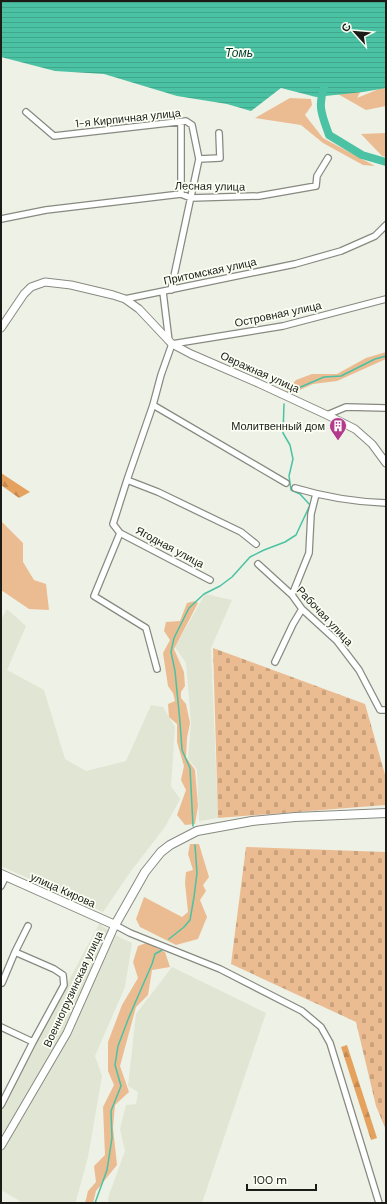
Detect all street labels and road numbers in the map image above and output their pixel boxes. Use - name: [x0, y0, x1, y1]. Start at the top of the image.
- street label: 1-я Кирпичная улица: [75, 105, 182, 131]
- street label: Лесная улица: [175, 178, 246, 194]
- street label: Притомская улица: [162, 254, 259, 288]
- street label: Островная улица: [233, 298, 324, 330]
- street label: Овражная улица: [218, 348, 303, 396]
- street label: Ягодная улица: [133, 523, 207, 571]
- street label: Рабочая улица: [294, 583, 357, 649]
- street label: улица Кирова: [28, 869, 99, 911]
- street label: Военногрузинская улица: [40, 928, 106, 1049]

